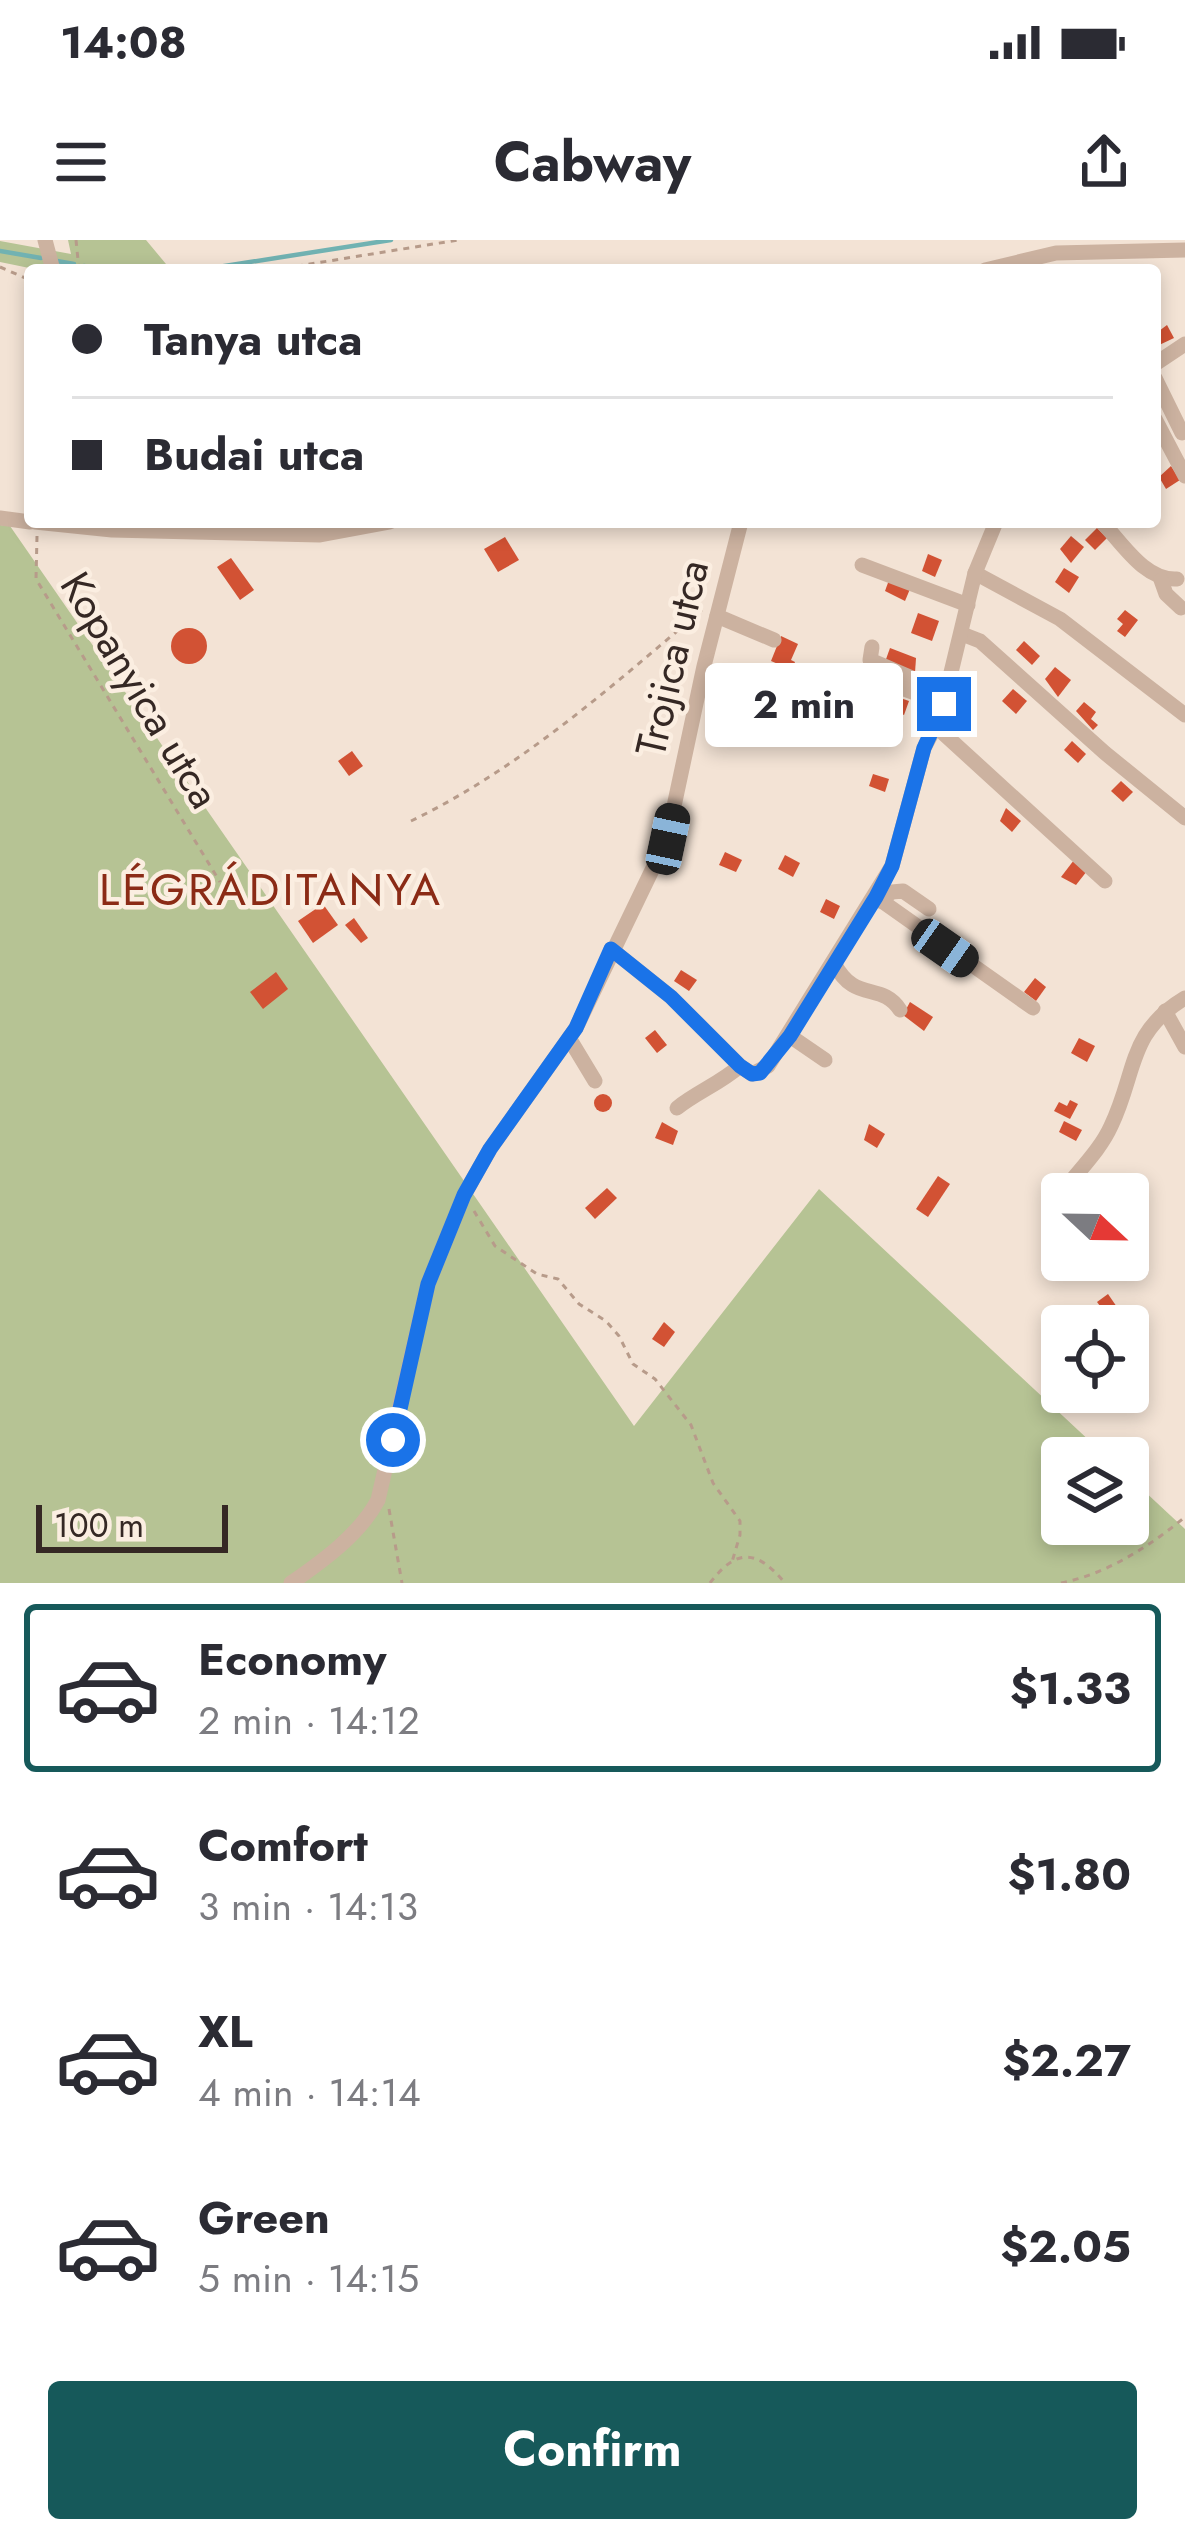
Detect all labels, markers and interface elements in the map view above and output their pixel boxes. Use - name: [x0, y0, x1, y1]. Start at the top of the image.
- text: 14:08: [60, 10, 187, 75]
- text: Cabway: [494, 123, 691, 201]
- icon: menu: [48, 129, 114, 195]
- icon: share: [1071, 129, 1137, 195]
- text: Tanya utca: [144, 307, 363, 372]
- text: Budai utca: [144, 422, 364, 487]
- street label: Trojica utca: [620, 554, 724, 762]
- street label: Kopanyica utca: [45, 560, 235, 820]
- callout: 2 min: [704, 662, 902, 746]
- text: 2 min: [753, 676, 855, 733]
- route end: [917, 677, 971, 731]
- car: [643, 800, 693, 878]
- district label: LÉGRÁDITANYA: [99, 857, 443, 922]
- car: [905, 913, 985, 983]
- north arrow: [1041, 1173, 1149, 1281]
- map controls: [1041, 1173, 1149, 1545]
- button: locate: [1041, 1305, 1149, 1413]
- route start: [366, 1413, 420, 1467]
- button: layers: [1041, 1437, 1149, 1545]
- scale bar: [36, 1499, 228, 1552]
- text: 100 m: [54, 1502, 144, 1549]
- text: Economy: [198, 1627, 386, 1692]
- icon: car: [54, 1634, 162, 1742]
- text: $1.33: [1010, 1656, 1131, 1721]
- text: 2 min · 14:12: [198, 1692, 420, 1749]
- text: Comfort: [198, 1813, 368, 1878]
- icon: car: [54, 1820, 162, 1928]
- text: $1.80: [1008, 1842, 1131, 1907]
- text: 3 min · 14:13: [198, 1878, 418, 1935]
- text: XL: [198, 1999, 253, 2064]
- icon: car: [54, 2006, 162, 2114]
- text: $2.27: [1002, 2028, 1131, 2093]
- text: 4 min · 14:14: [198, 2064, 421, 2121]
- text: Green: [198, 2185, 330, 2250]
- icon: car: [54, 2192, 162, 2300]
- text: $2.05: [1000, 2214, 1131, 2279]
- text: 5 min · 14:15: [198, 2250, 419, 2307]
- button: Confirm: [48, 2381, 1137, 2519]

